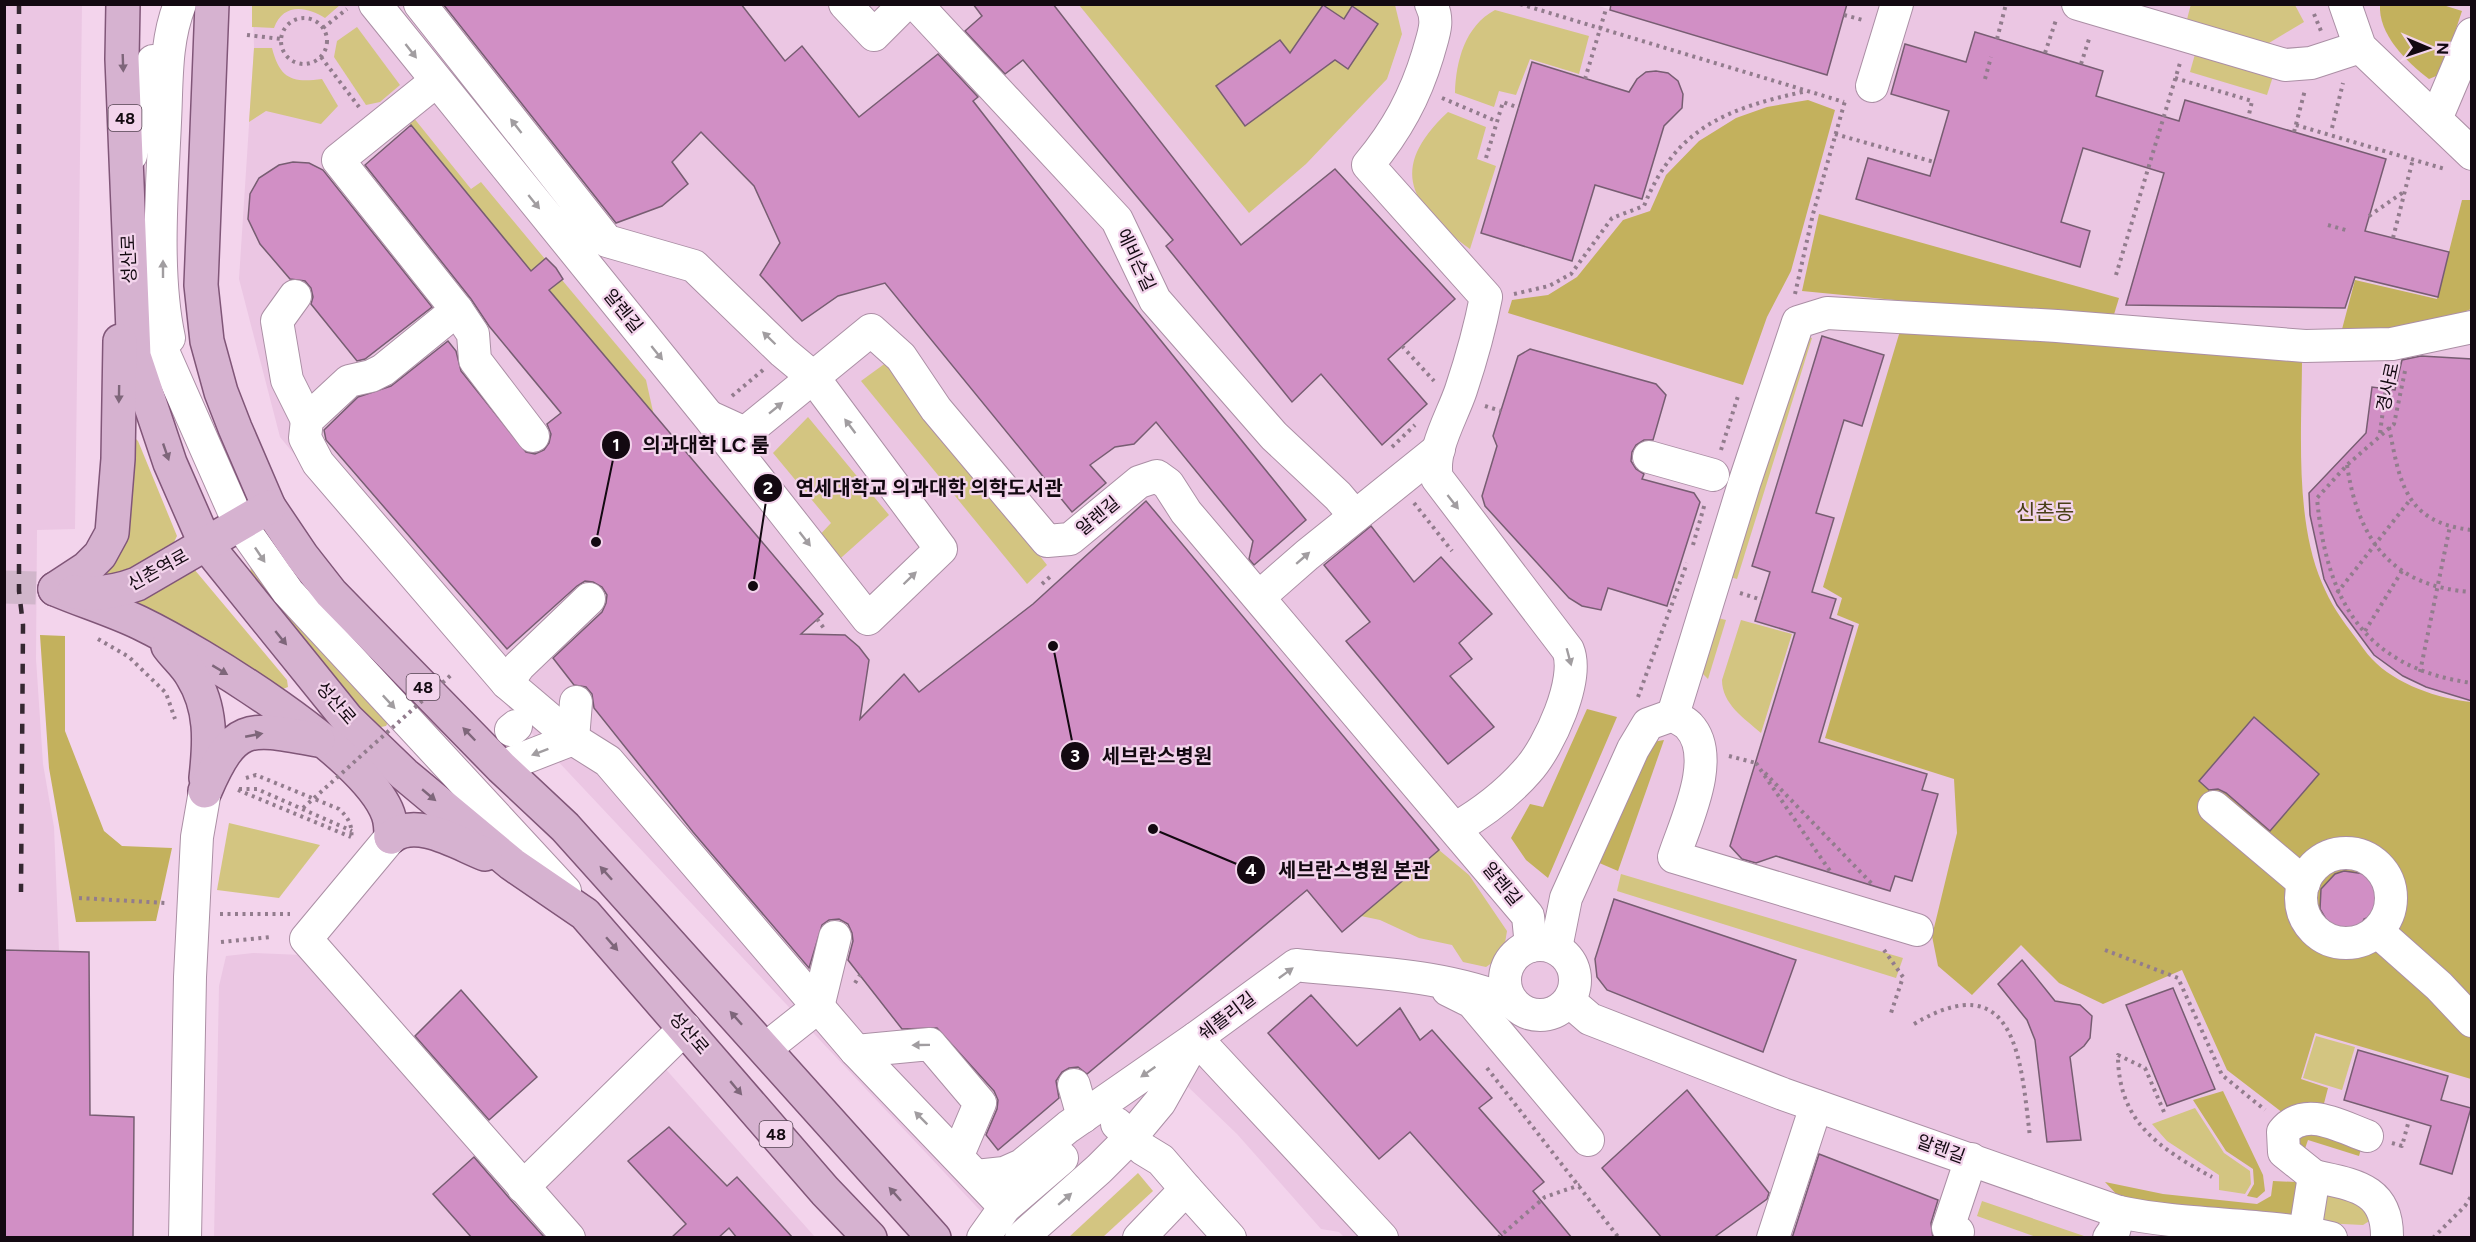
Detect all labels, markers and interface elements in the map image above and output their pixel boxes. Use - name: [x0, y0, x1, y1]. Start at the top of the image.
- north arrow: [2398, 18, 2458, 78]
- text: N: [2433, 42, 2452, 55]
- one-way arrow: [405, 43, 417, 58]
- one-way arrow: [118, 53, 127, 72]
- road number: 48: [108, 105, 142, 131]
- one-way arrow: [510, 119, 522, 134]
- one-way arrow: [527, 194, 540, 210]
- street label: 에비슨길: [1112, 225, 1160, 295]
- street label: 성산로: [117, 234, 141, 284]
- one-way arrow: [158, 259, 168, 278]
- street label: 알렌길: [599, 285, 647, 337]
- one-way arrow: [763, 332, 777, 346]
- one-way arrow: [650, 345, 663, 360]
- street label: 경사로: [2372, 360, 2404, 414]
- one-way arrow: [114, 385, 124, 404]
- one-way arrow: [768, 401, 784, 414]
- one-way arrow: [844, 419, 856, 435]
- callout: 의과대학 LC 룸: [601, 426, 782, 464]
- text: 의과대학 LC 룸: [643, 433, 769, 457]
- text: 1: [612, 434, 620, 456]
- one-way arrow: [162, 443, 172, 461]
- callout: 연세대학교 의과대학 의학도서관: [753, 469, 1074, 507]
- text: 연세대학교 의과대학 의학도서관: [795, 476, 1063, 500]
- text: 2: [763, 477, 773, 499]
- street label: 알렌길: [1072, 492, 1124, 540]
- one-way arrow: [1447, 494, 1459, 510]
- district label: 신촌동: [2016, 499, 2074, 524]
- one-way arrow: [798, 531, 810, 546]
- street label: 신촌역로: [124, 544, 192, 596]
- one-way arrow: [255, 547, 266, 563]
- one-way arrow: [1295, 552, 1310, 565]
- one-way arrow: [903, 572, 917, 586]
- one-way arrow: [274, 630, 287, 646]
- one-way arrow: [1565, 648, 1574, 666]
- one-way arrow: [212, 664, 228, 675]
- road number: 48: [406, 674, 440, 700]
- street label: 성산로: [311, 677, 361, 729]
- one-way arrow: [382, 694, 396, 709]
- one-way arrow: [462, 726, 476, 741]
- one-way arrow: [244, 730, 263, 739]
- callout: 세브란스병원: [1060, 737, 1224, 775]
- text: 세브란스병원: [1102, 744, 1212, 768]
- text: 3: [1070, 745, 1080, 767]
- one-way arrow: [531, 747, 549, 757]
- one-way arrow: [421, 788, 436, 801]
- callout: 세브란스병원 본관: [1236, 851, 1442, 889]
- text: 세브란스병원 본관: [1278, 858, 1431, 882]
- street label: 알렌길: [1478, 858, 1526, 910]
- text: 4: [1245, 859, 1257, 881]
- one-way arrow: [599, 865, 613, 880]
- one-way arrow: [605, 936, 618, 951]
- one-way arrow: [1278, 967, 1293, 979]
- street label: 쉐플리길: [1194, 987, 1260, 1045]
- street label: 성산로: [664, 1007, 714, 1059]
- one-way arrow: [730, 1011, 743, 1026]
- one-way arrow: [911, 1040, 930, 1050]
- one-way arrow: [1140, 1066, 1156, 1077]
- one-way arrow: [729, 1080, 742, 1095]
- one-way arrow: [915, 1112, 929, 1126]
- road number: 48: [760, 1121, 792, 1147]
- street label: 알렌길: [1914, 1130, 1968, 1168]
- one-way arrow: [889, 1187, 902, 1202]
- one-way arrow: [1057, 1193, 1072, 1206]

